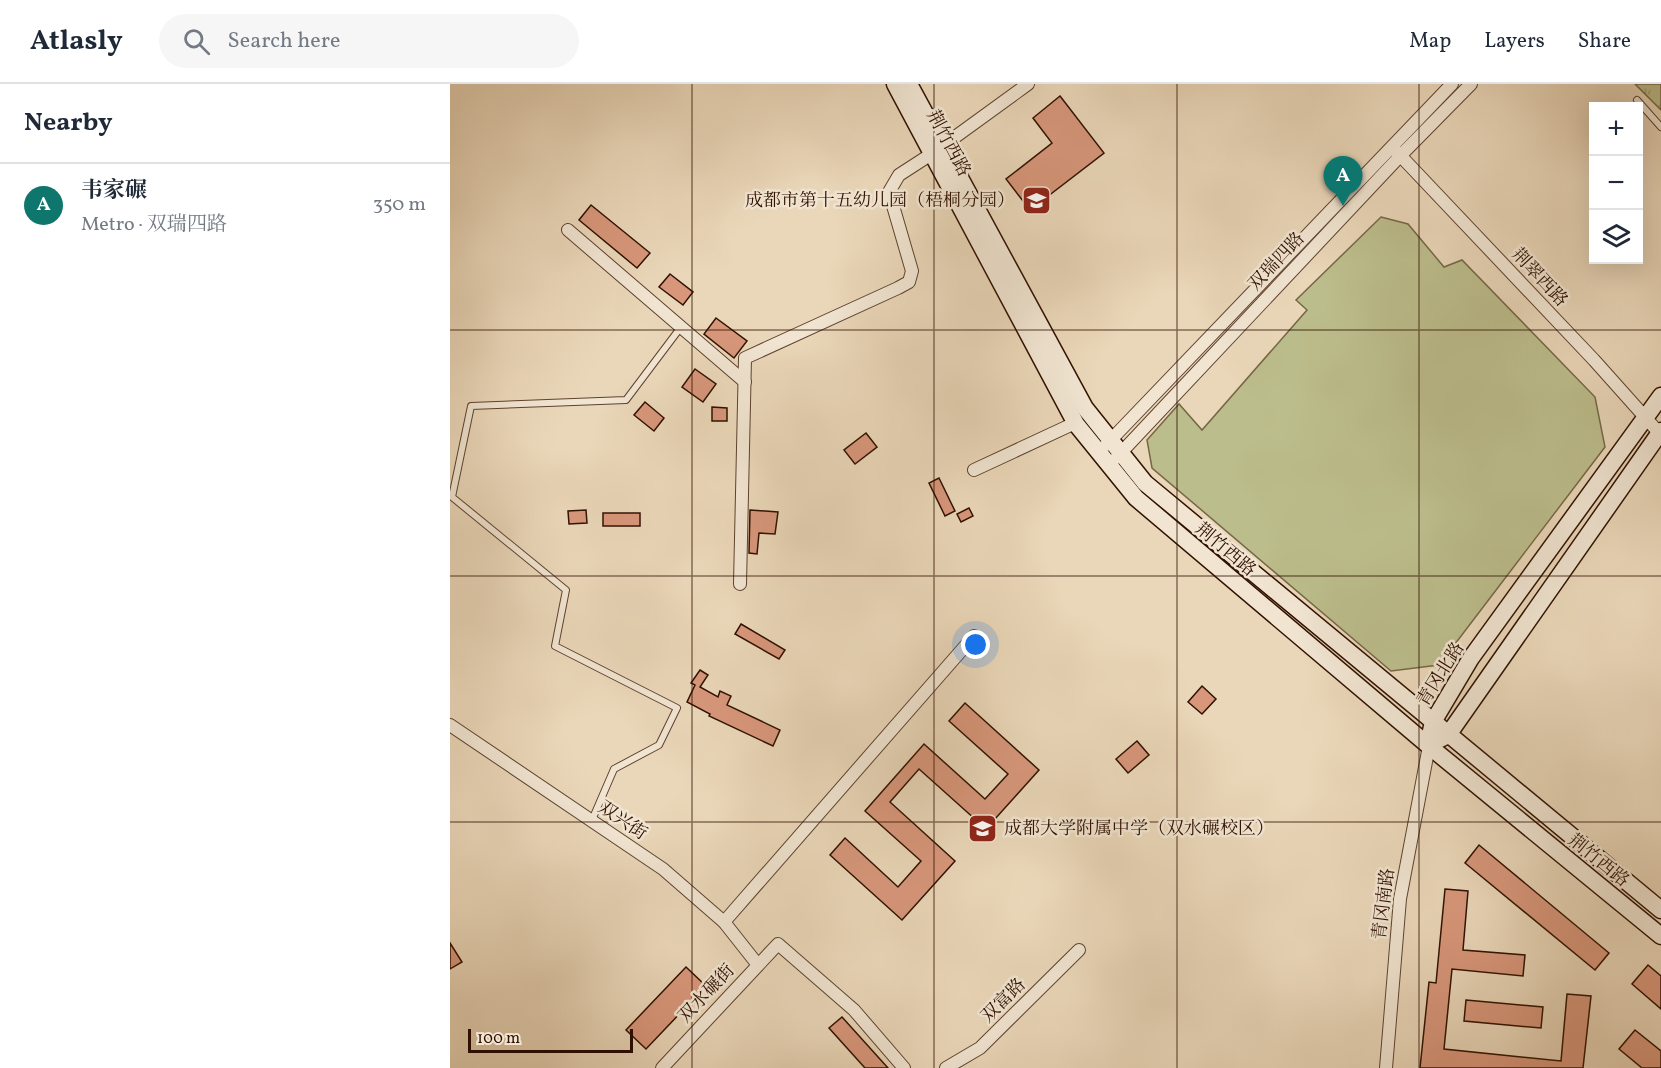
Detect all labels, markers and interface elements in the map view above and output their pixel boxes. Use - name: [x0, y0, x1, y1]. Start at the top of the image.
- search box: [159, 14, 579, 68]
- text: Atlasly: [30, 22, 123, 61]
- icon: search: [180, 25, 213, 58]
- text: Search here: [228, 26, 340, 57]
- text: Map: [1409, 27, 1451, 56]
- text: Layers: [1484, 27, 1545, 56]
- text: Share: [1578, 27, 1631, 56]
- map controls: [1589, 102, 1643, 264]
- button: +: [1589, 102, 1643, 156]
- text: Nearby: [24, 105, 113, 141]
- street label: 荆竹西路: [920, 106, 976, 181]
- pin: A: [1324, 156, 1362, 206]
- button: −: [1589, 156, 1643, 210]
- text: 韦家碾: [81, 176, 147, 207]
- school or university icon: 成都市第十五幼儿园（梧桐分园）: [1020, 184, 1052, 216]
- place label: 成都市第十五幼儿园（梧桐分园）: [745, 189, 1015, 214]
- text: A: [36, 191, 51, 219]
- text: 350 m: [373, 191, 426, 219]
- button: layers: [1589, 210, 1643, 264]
- text: Metro · 双瑞四路: [81, 211, 227, 239]
- street label: 双瑞四路: [1243, 227, 1311, 297]
- street label: 荆翠西路: [1505, 243, 1573, 313]
- street label: 荆竹西路: [1189, 517, 1261, 583]
- your location: [961, 630, 990, 659]
- street label: 青冈北路: [1412, 638, 1471, 712]
- street label: 双兴街: [593, 796, 652, 847]
- school or university icon: 成都大学附属中学（双水碾校区）: [967, 812, 999, 844]
- place label: 成都大学附属中学（双水碾校区）: [1004, 817, 1274, 842]
- street label: 荆竹西路: [1562, 829, 1634, 894]
- street label: 青冈南路: [1368, 867, 1401, 941]
- street label: 双水碾街: [673, 959, 741, 1029]
- street label: 双富路: [976, 973, 1032, 1029]
- scale bar: [468, 1026, 633, 1054]
- text: 100 m: [477, 1028, 520, 1050]

